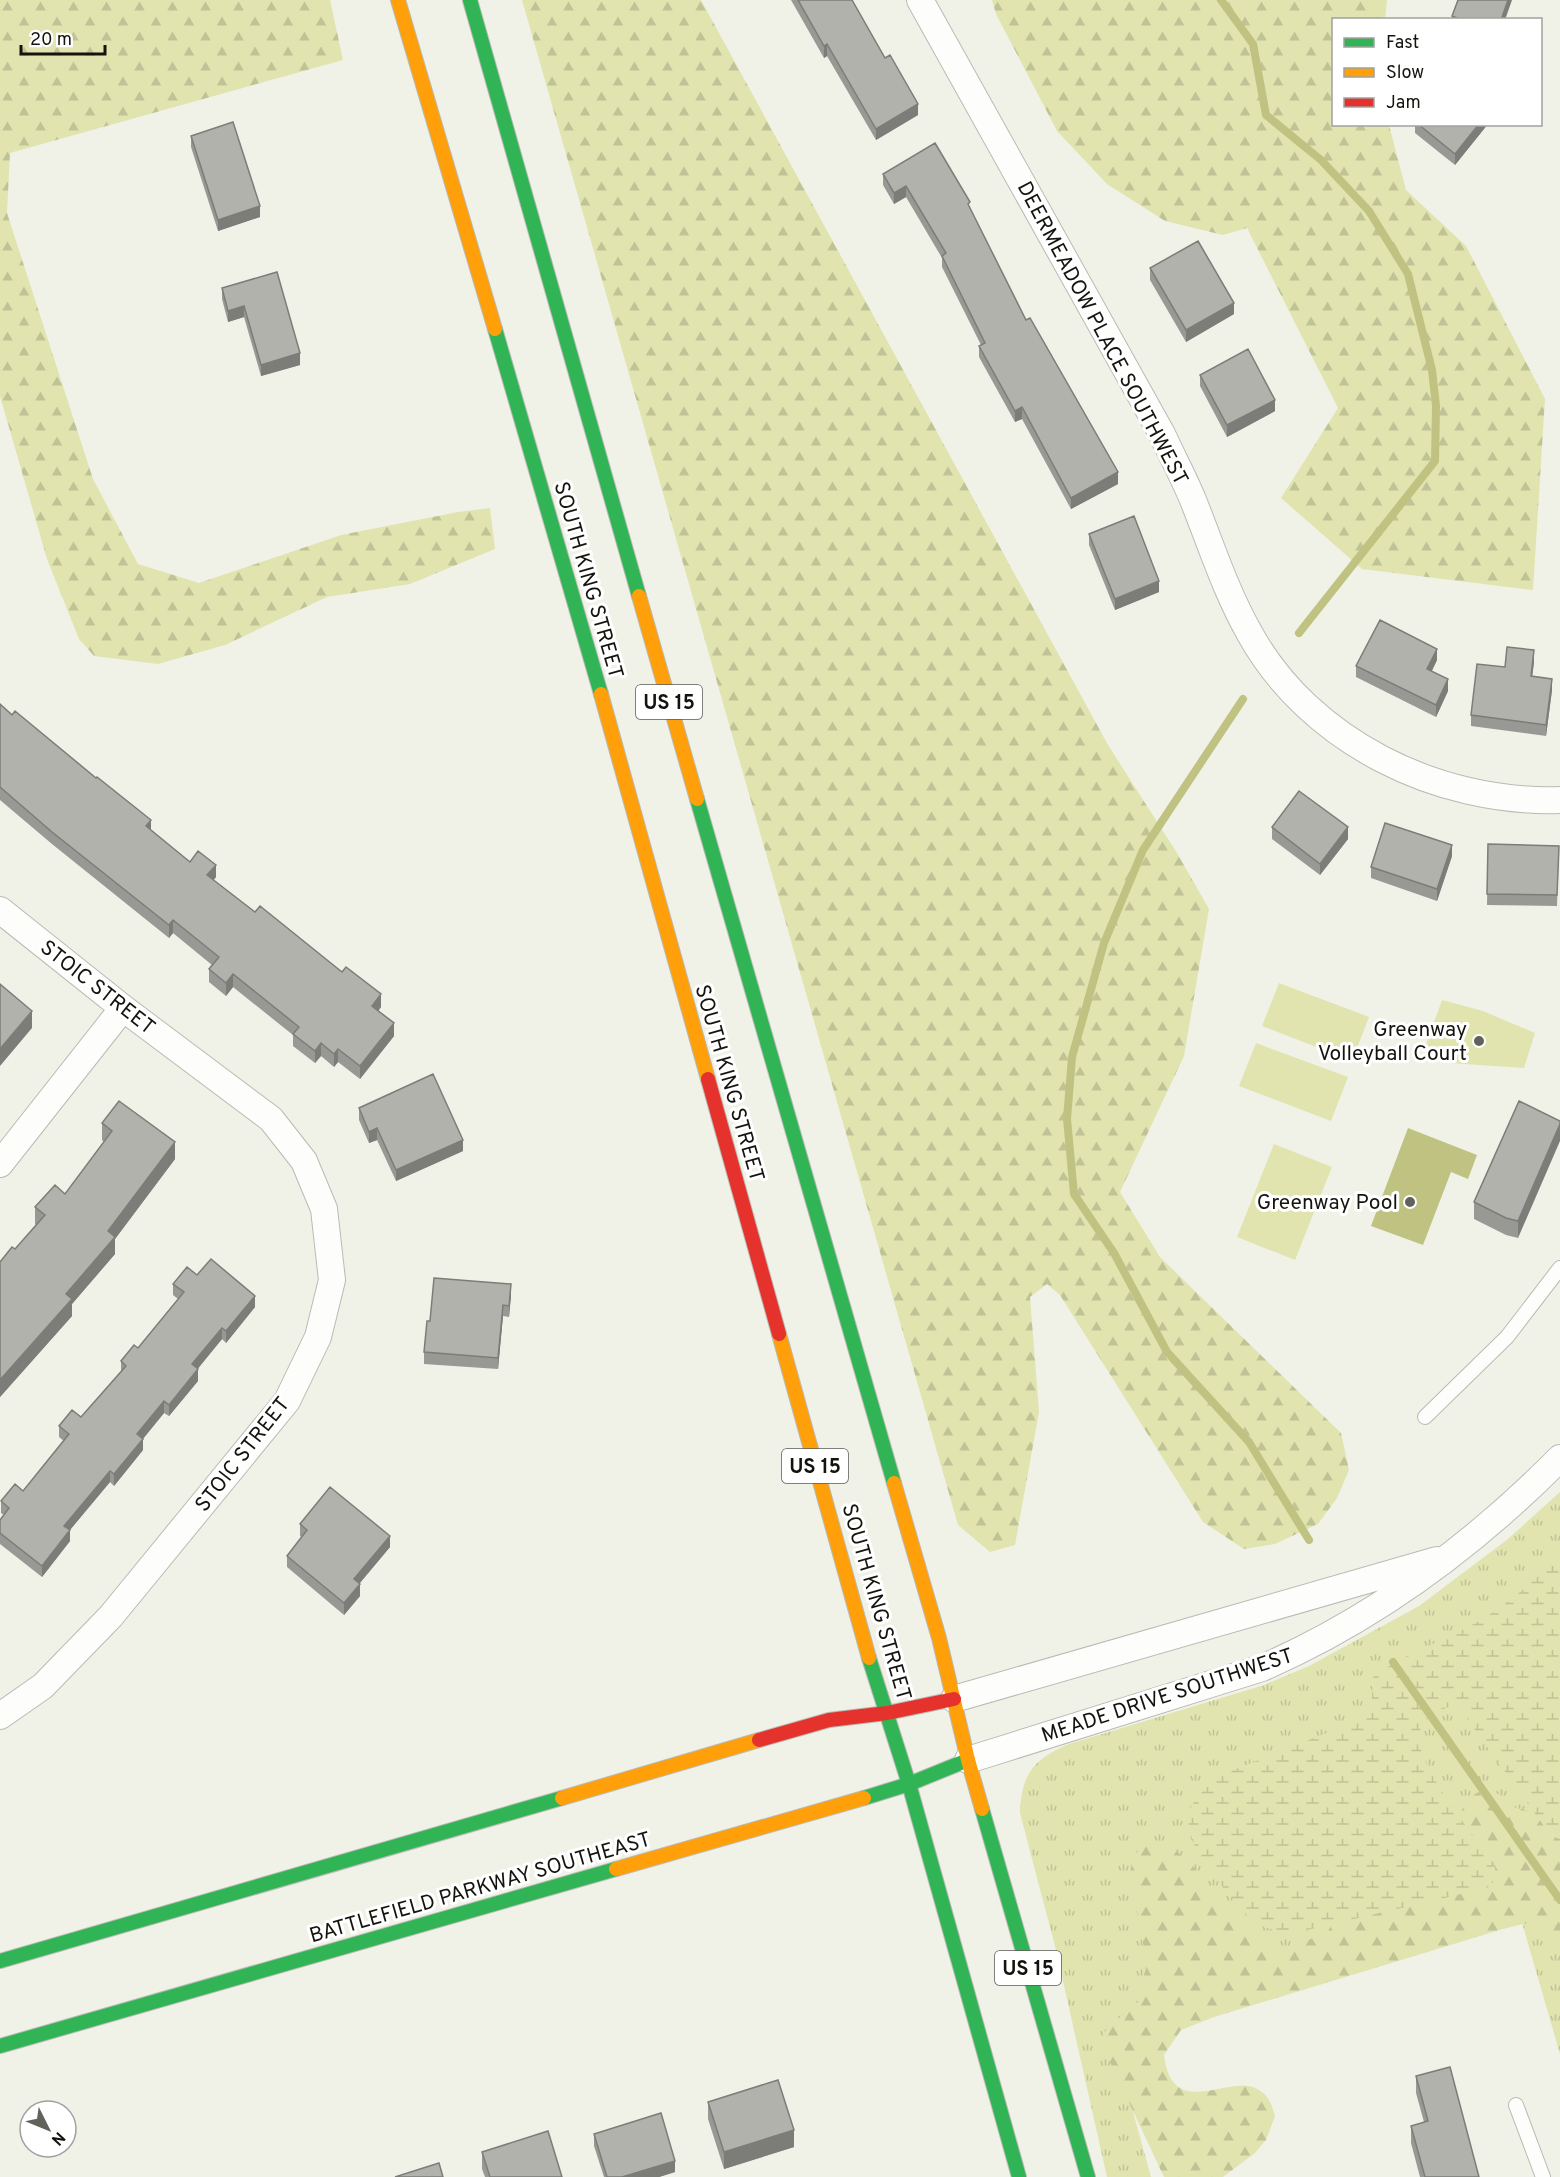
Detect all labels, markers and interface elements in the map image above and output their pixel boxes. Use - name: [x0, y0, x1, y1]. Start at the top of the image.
- scale bar: [21, 18, 105, 56]
- legend: [1332, 18, 1542, 126]
- text: 20 m: [30, 29, 72, 52]
- text: Fast: [1386, 32, 1419, 55]
- text: Slow: [1386, 62, 1424, 85]
- text: Jam: [1386, 92, 1421, 115]
- street label: DEERMEADOW PLACE SOUTHWEST: [1010, 177, 1194, 490]
- street label: SOUTH KING STREET: [547, 479, 629, 682]
- road number: US 15: [636, 685, 702, 719]
- street label: STOIC STREET: [34, 935, 160, 1042]
- street label: SOUTH KING STREET: [688, 982, 770, 1185]
- place label: Greenway Volleyball Court: [1318, 1017, 1467, 1068]
- marker: Greenway Volleyball Court: [1472, 1034, 1486, 1048]
- place label: Greenway Pool: [1257, 1190, 1398, 1217]
- marker: Greenway Pool: [1403, 1195, 1417, 1209]
- street label: STOIC STREET: [190, 1392, 297, 1518]
- road number: US 15: [782, 1449, 848, 1483]
- street label: SOUTH KING STREET: [835, 1501, 917, 1704]
- street label: MEADE DRIVE SOUTHWEST: [1038, 1643, 1297, 1750]
- street label: BATTLEFIELD PARKWAY SOUTHEAST: [307, 1827, 654, 1950]
- road number: US 15: [995, 1951, 1061, 1985]
- north arrow: [18, 2099, 78, 2159]
- text: N: [46, 2127, 69, 2149]

